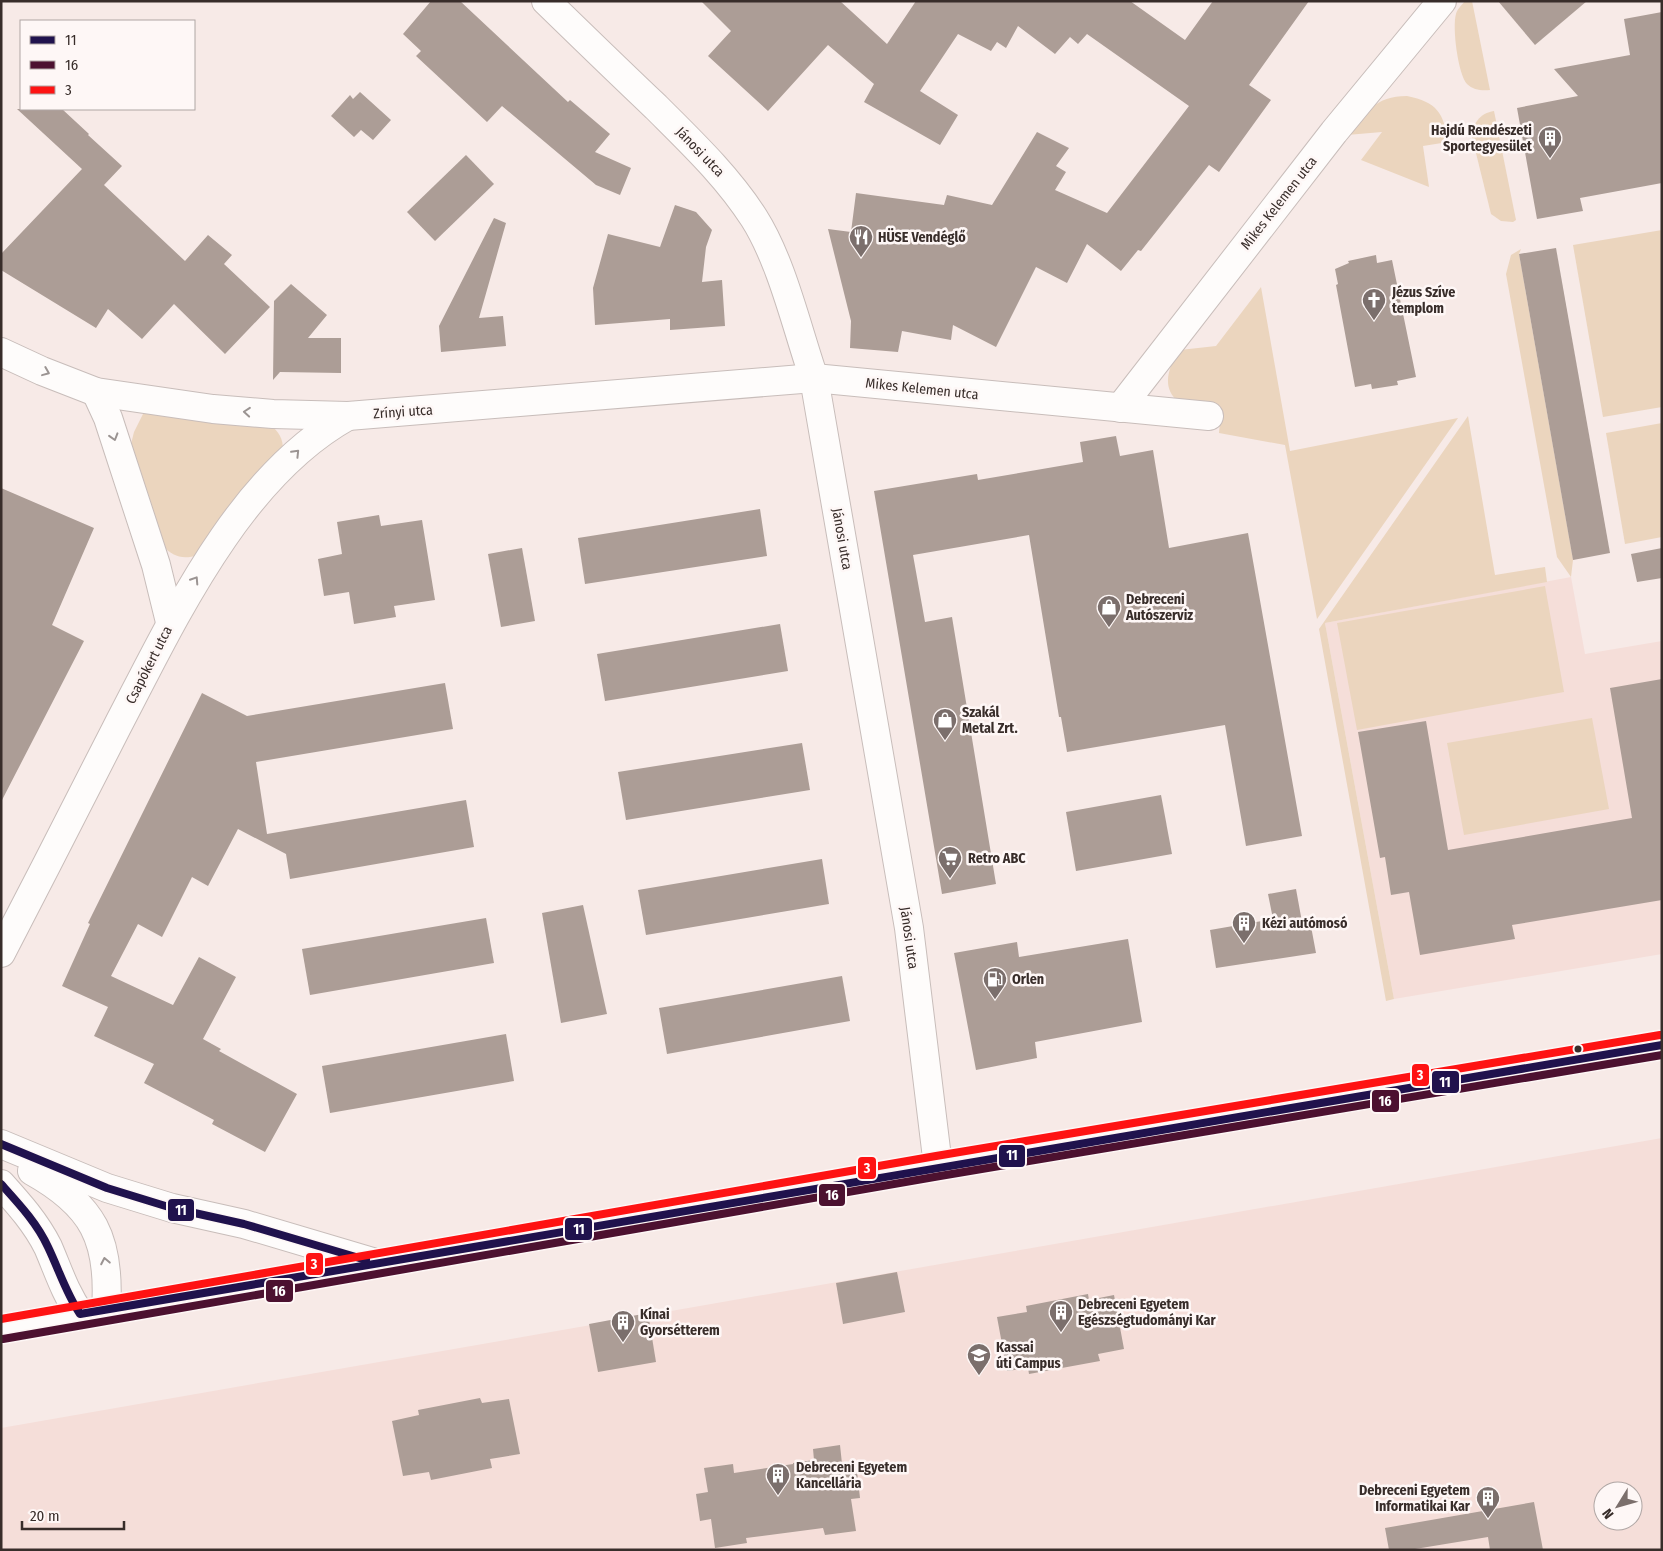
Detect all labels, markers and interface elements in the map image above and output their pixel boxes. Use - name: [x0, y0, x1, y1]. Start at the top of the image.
- legend: [20, 20, 195, 110]
- text: 11: [65, 31, 77, 49]
- text: 16: [65, 56, 78, 74]
- text: 3: [65, 81, 72, 99]
- place label: Hajdú Rendészeti Sportegyesület: [1431, 122, 1533, 155]
- street label: Jánosi utca: [672, 124, 728, 181]
- building icon: Hajdú Rendészeti Sportegyesület: [1537, 125, 1563, 159]
- street label: Mikes Kelemen utca: [1237, 153, 1321, 253]
- restaurant icon: HÜSE Vendéglő: [848, 224, 874, 258]
- place label: HÜSE Vendéglő: [878, 228, 966, 246]
- place label: Jézus Szíve templom: [1391, 284, 1455, 317]
- church icon: Jézus Szíve templom: [1361, 287, 1387, 321]
- one-way arrow: [41, 367, 49, 377]
- street label: Mikes Kelemen utca: [865, 375, 979, 403]
- street label: Zrínyi utca: [373, 401, 433, 423]
- one-way arrow: [243, 406, 251, 417]
- one-way arrow: [108, 433, 118, 441]
- one-way arrow: [290, 450, 299, 459]
- street label: Jánosi utca: [828, 507, 856, 571]
- one-way arrow: [189, 577, 198, 586]
- place label: Debreceni Autószerviz: [1125, 591, 1193, 624]
- shop icon: Debreceni Autószerviz: [1096, 594, 1122, 628]
- street label: Csapókert utca: [122, 623, 176, 707]
- place label: Szakál Metal Zrt.: [962, 704, 1018, 737]
- shop icon: Szakál Metal Zrt.: [932, 707, 958, 741]
- supermarket icon: Retro ABC: [937, 845, 963, 879]
- place label: Retro ABC: [968, 850, 1026, 867]
- street label: Jánosi utca: [896, 906, 922, 970]
- building icon: Kézi autómosó: [1231, 910, 1257, 944]
- place label: Kézi autómosó: [1262, 915, 1348, 932]
- fuel station icon: Orlen: [982, 966, 1008, 1000]
- place label: Orlen: [1012, 971, 1044, 988]
- unlabelled marker: [1573, 1044, 1583, 1054]
- line badge: 3: [1411, 1063, 1430, 1087]
- text: 3: [1416, 1067, 1424, 1084]
- line badge: 11: [1431, 1070, 1460, 1094]
- text: 11: [1439, 1074, 1451, 1091]
- line badge: 16: [1371, 1089, 1400, 1113]
- text: 16: [1378, 1093, 1392, 1110]
- line badge: 11: [998, 1144, 1026, 1168]
- text: 11: [1006, 1147, 1018, 1164]
- line badge: 3: [857, 1156, 877, 1180]
- text: 3: [863, 1160, 871, 1177]
- line badge: 16: [818, 1183, 846, 1207]
- text: 16: [825, 1187, 839, 1204]
- line badge: 11: [167, 1198, 195, 1222]
- text: 11: [175, 1202, 187, 1219]
- line badge: 11: [564, 1217, 593, 1241]
- text: 11: [573, 1221, 585, 1238]
- line badge: 3: [305, 1252, 324, 1276]
- text: 3: [310, 1256, 318, 1273]
- one-way arrow: [100, 1257, 111, 1266]
- line badge: 16: [265, 1279, 294, 1303]
- text: 16: [272, 1283, 286, 1300]
- place label: Debreceni Egyetem Egészségtudományi Kar: [1078, 1296, 1217, 1329]
- building icon: Debreceni Egyetem Egészségtudományi Kar: [1048, 1299, 1074, 1333]
- place label: Kínai Gyorsétterem: [640, 1306, 720, 1339]
- building icon: Kínai Gyorsétterem: [610, 1309, 636, 1343]
- place label: Kassai úti Campus: [996, 1339, 1061, 1372]
- school or university icon: Kassai úti Campus: [966, 1342, 992, 1376]
- place label: Debreceni Egyetem Kancellária: [796, 1459, 907, 1492]
- building icon: Debreceni Egyetem Kancellária: [765, 1462, 791, 1496]
- north arrow: [1593, 1481, 1643, 1531]
- place label: Debreceni Egyetem Informatikai Kar: [1359, 1482, 1471, 1515]
- building icon: Debreceni Egyetem Informatikai Kar: [1475, 1485, 1501, 1519]
- scale bar: [22, 1498, 125, 1530]
- text: N: [1599, 1505, 1617, 1522]
- text: 20 m: [30, 1507, 60, 1525]

